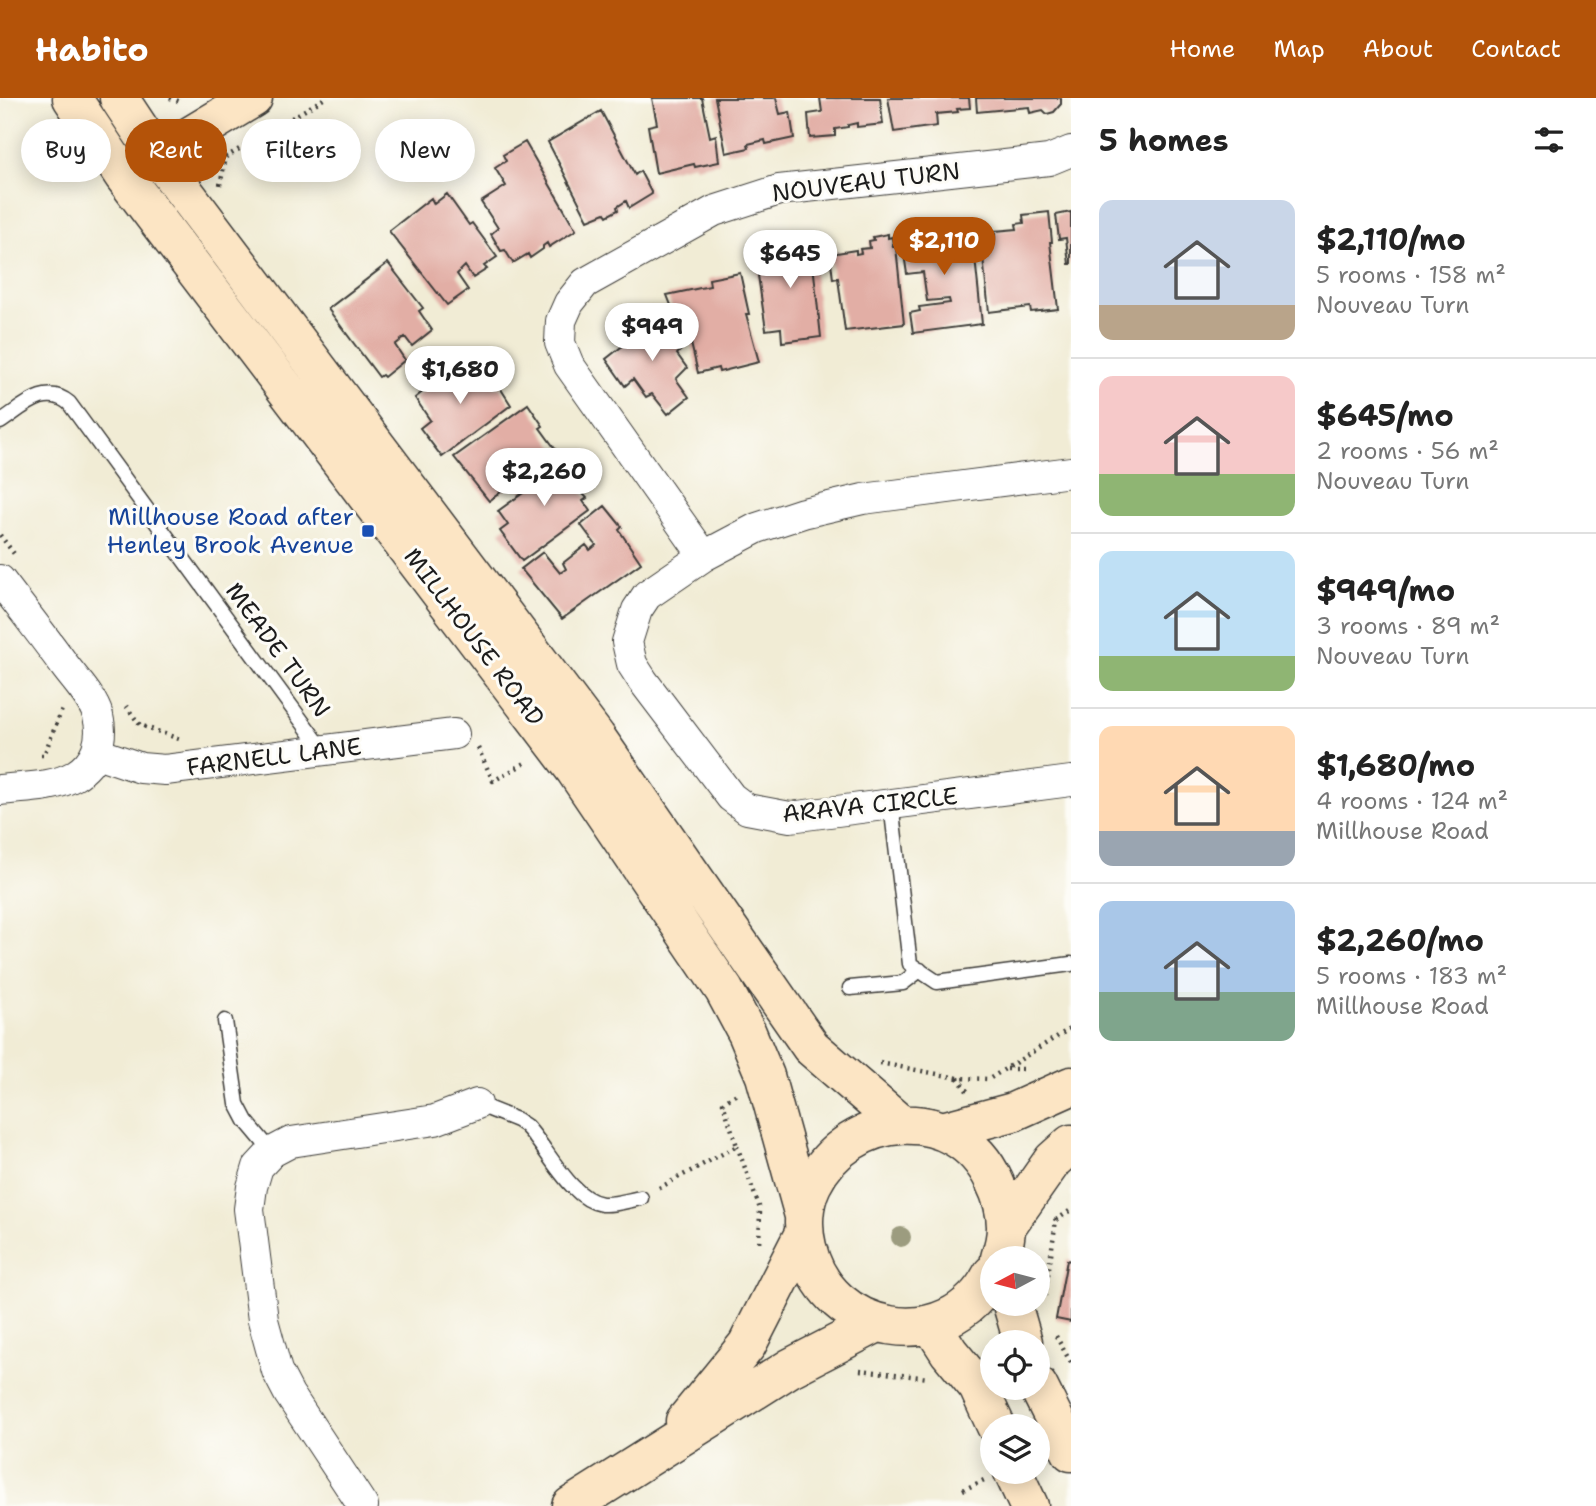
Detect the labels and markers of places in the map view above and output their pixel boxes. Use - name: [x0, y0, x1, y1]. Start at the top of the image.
- pin: $2,110: [887, 218, 1001, 277]
- pin: $645: [749, 230, 831, 290]
- pin: $949: [611, 303, 693, 363]
- pin: $1,680: [403, 346, 517, 406]
- pin: $2,260: [487, 448, 601, 508]
- place label: Millhouse Road after Henley Brook Avenue: [107, 501, 354, 561]
- marker: Millhouse Road after Henley Brook Avenue: [360, 523, 376, 539]

